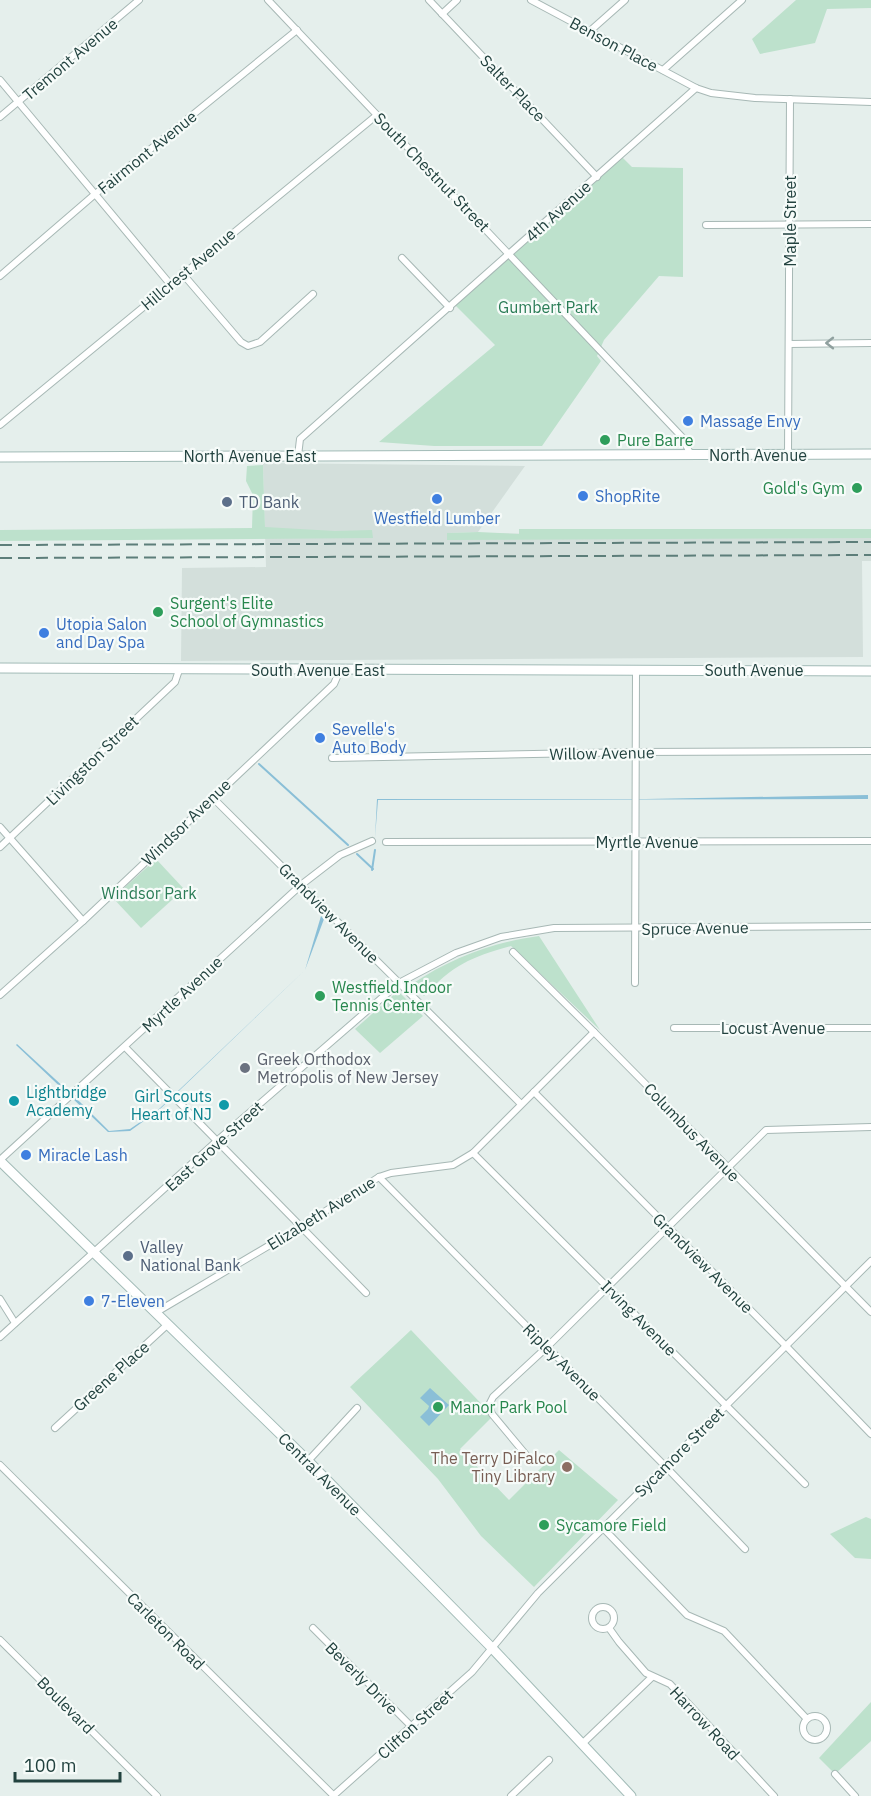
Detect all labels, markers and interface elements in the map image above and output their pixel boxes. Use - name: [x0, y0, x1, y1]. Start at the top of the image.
- street label: Benson Place: [566, 12, 662, 76]
- street label: Tremont Avenue: [18, 13, 122, 105]
- street label: Salter Place: [476, 50, 550, 126]
- street label: Fairmont Avenue: [93, 106, 201, 198]
- street label: South Chestnut Street: [370, 108, 494, 236]
- street label: Maple Street: [780, 175, 800, 267]
- street label: 4th Avenue: [521, 176, 595, 246]
- street label: Hillcrest Avenue: [137, 224, 239, 314]
- park label: Gumbert Park: [498, 297, 599, 317]
- one-way arrow: [825, 337, 834, 349]
- place label: Massage Envy: [700, 411, 801, 431]
- marker: Massage Envy: [681, 414, 695, 428]
- place label: Pure Barre: [617, 430, 694, 450]
- marker: Pure Barre: [598, 433, 612, 447]
- street label: North Avenue: [709, 445, 807, 465]
- street label: North Avenue East: [183, 446, 317, 466]
- place label: Gold's Gym: [763, 478, 845, 498]
- marker: Gold's Gym: [850, 481, 864, 495]
- place label: ShopRite: [595, 486, 660, 506]
- marker: ShopRite: [576, 489, 590, 503]
- place label: TD Bank: [239, 492, 300, 512]
- marker: Westfield Lumber: [430, 492, 444, 506]
- marker: TD Bank: [220, 495, 234, 509]
- place label: Westfield Lumber: [374, 508, 500, 528]
- place label: Surgent's Elite School of Gymnastics: [170, 593, 324, 631]
- marker: Surgent's Elite School of Gymnastics: [151, 605, 165, 619]
- place label: Utopia Salon and Day Spa: [56, 614, 147, 652]
- marker: Utopia Salon and Day Spa: [37, 626, 51, 640]
- street label: South Avenue East: [251, 660, 385, 680]
- street label: South Avenue: [704, 660, 804, 680]
- street label: Livingston Street: [42, 711, 142, 809]
- place label: Sevelle's Auto Body: [332, 719, 406, 757]
- marker: Sevelle's Auto Body: [313, 731, 327, 745]
- street label: Willow Avenue: [549, 742, 655, 764]
- street label: Windsor Avenue: [137, 774, 235, 870]
- street label: Myrtle Avenue: [596, 832, 699, 852]
- street label: Grandview Avenue: [275, 859, 384, 968]
- park label: Windsor Park: [101, 883, 197, 903]
- street label: Spruce Avenue: [641, 917, 749, 939]
- street label: Myrtle Avenue: [138, 951, 227, 1036]
- place label: Westfield Indoor Tennis Center: [332, 977, 452, 1015]
- marker: Westfield Indoor Tennis Center: [313, 989, 327, 1003]
- street label: Locust Avenue: [721, 1018, 825, 1038]
- place label: Greek Orthodox Metropolis of New Jersey: [257, 1049, 439, 1087]
- marker: Greek Orthodox Metropolis of New Jersey: [238, 1061, 252, 1075]
- street label: Columbus Avenue: [640, 1078, 744, 1186]
- place label: Lightbridge Academy: [26, 1082, 107, 1120]
- place label: Girl Scouts Heart of NJ: [131, 1086, 212, 1124]
- marker: Lightbridge Academy: [7, 1094, 21, 1108]
- street label: East Grove Street: [161, 1097, 267, 1195]
- marker: Girl Scouts Heart of NJ: [217, 1098, 231, 1112]
- place label: Miracle Lash: [38, 1145, 128, 1165]
- marker: Miracle Lash: [19, 1148, 33, 1162]
- street label: Elizabeth Avenue: [263, 1172, 379, 1254]
- street label: Grandview Avenue: [649, 1209, 758, 1318]
- place label: Valley National Bank: [140, 1237, 241, 1275]
- marker: Valley National Bank: [121, 1249, 135, 1263]
- street label: Irving Avenue: [597, 1276, 681, 1360]
- place label: 7-Eleven: [101, 1291, 165, 1311]
- marker: 7-Eleven: [82, 1294, 96, 1308]
- street label: Ripley Avenue: [519, 1319, 605, 1405]
- street label: Greene Place: [69, 1336, 153, 1415]
- place label: Manor Park Pool: [450, 1397, 567, 1417]
- marker: Manor Park Pool: [431, 1400, 445, 1414]
- street label: Sycamore Street: [630, 1403, 728, 1501]
- street label: Central Avenue: [274, 1428, 366, 1520]
- place label: The Terry DiFalco Tiny Library: [431, 1448, 555, 1486]
- marker: The Terry DiFalco Tiny Library: [560, 1460, 574, 1474]
- place label: Sycamore Field: [556, 1515, 666, 1535]
- marker: Sycamore Field: [537, 1518, 551, 1532]
- street label: Carleton Road: [123, 1588, 209, 1674]
- street label: Beverly Drive: [321, 1637, 403, 1719]
- street label: Boulevard: [33, 1672, 99, 1738]
- street label: Harrow Road: [666, 1682, 744, 1764]
- street label: Clifton Street: [373, 1685, 457, 1763]
- scale bar: [15, 1745, 120, 1783]
- text: 100 m: [24, 1754, 76, 1777]

